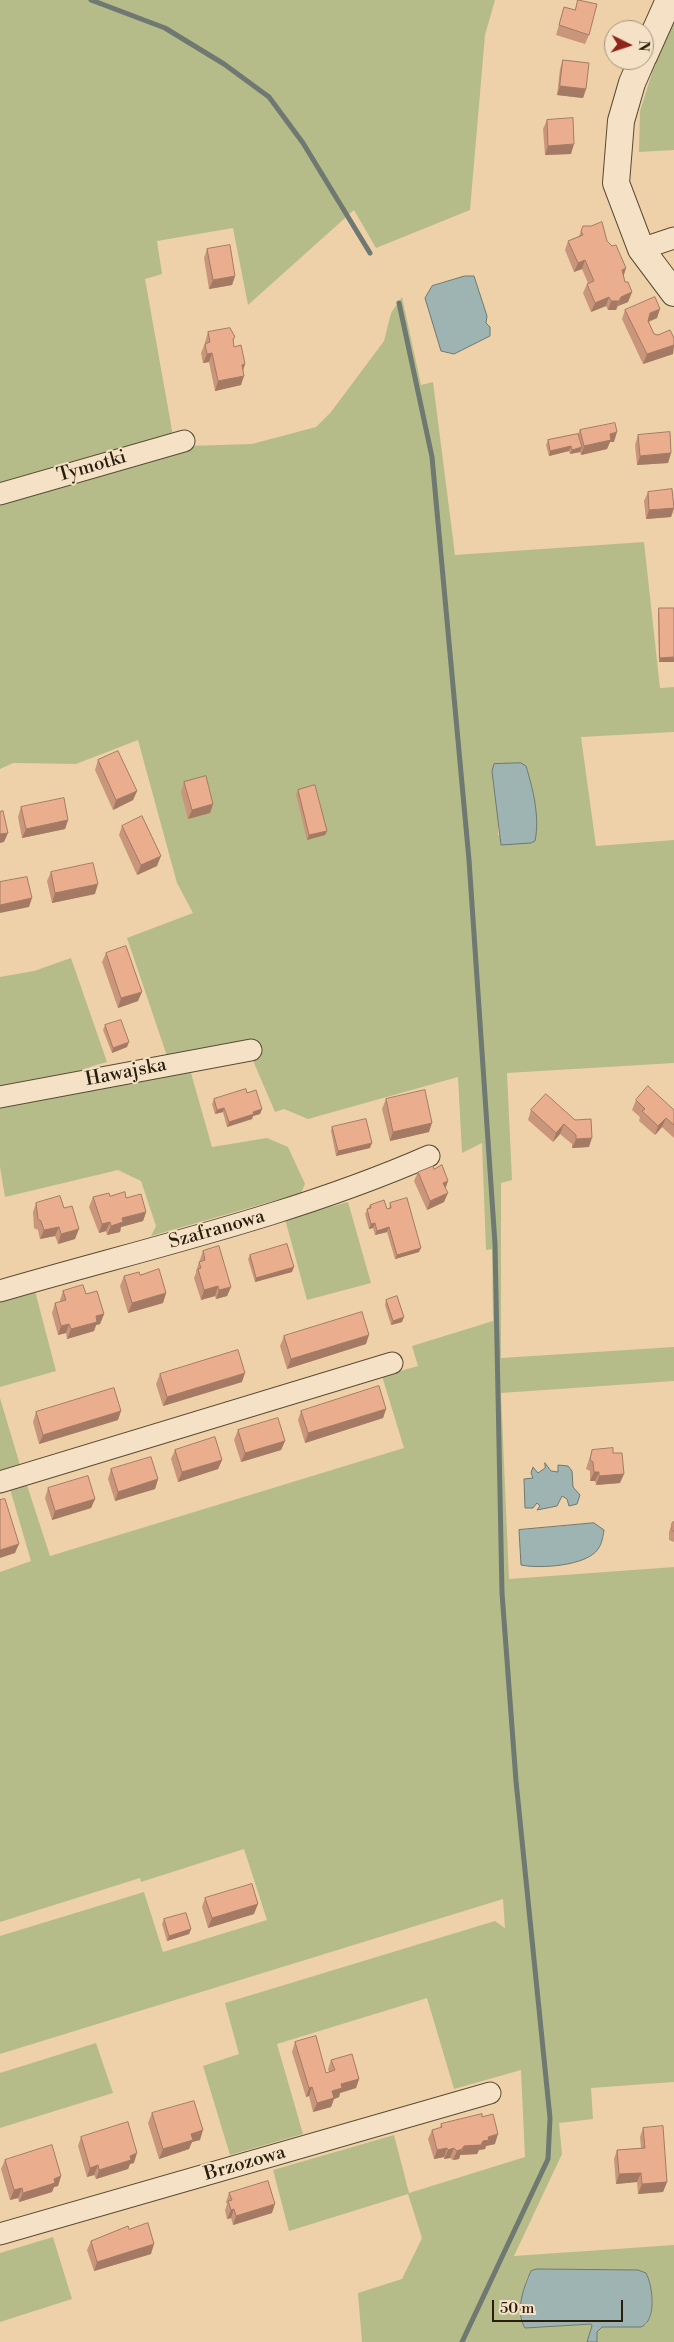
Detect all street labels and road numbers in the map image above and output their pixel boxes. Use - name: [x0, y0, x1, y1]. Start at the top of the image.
- street label: Tymotki: [55, 446, 129, 488]
- street label: Hawajska: [84, 1054, 168, 1092]
- street label: Szafranowa: [166, 1205, 268, 1255]
- street label: Brzozowa: [202, 2142, 288, 2186]

